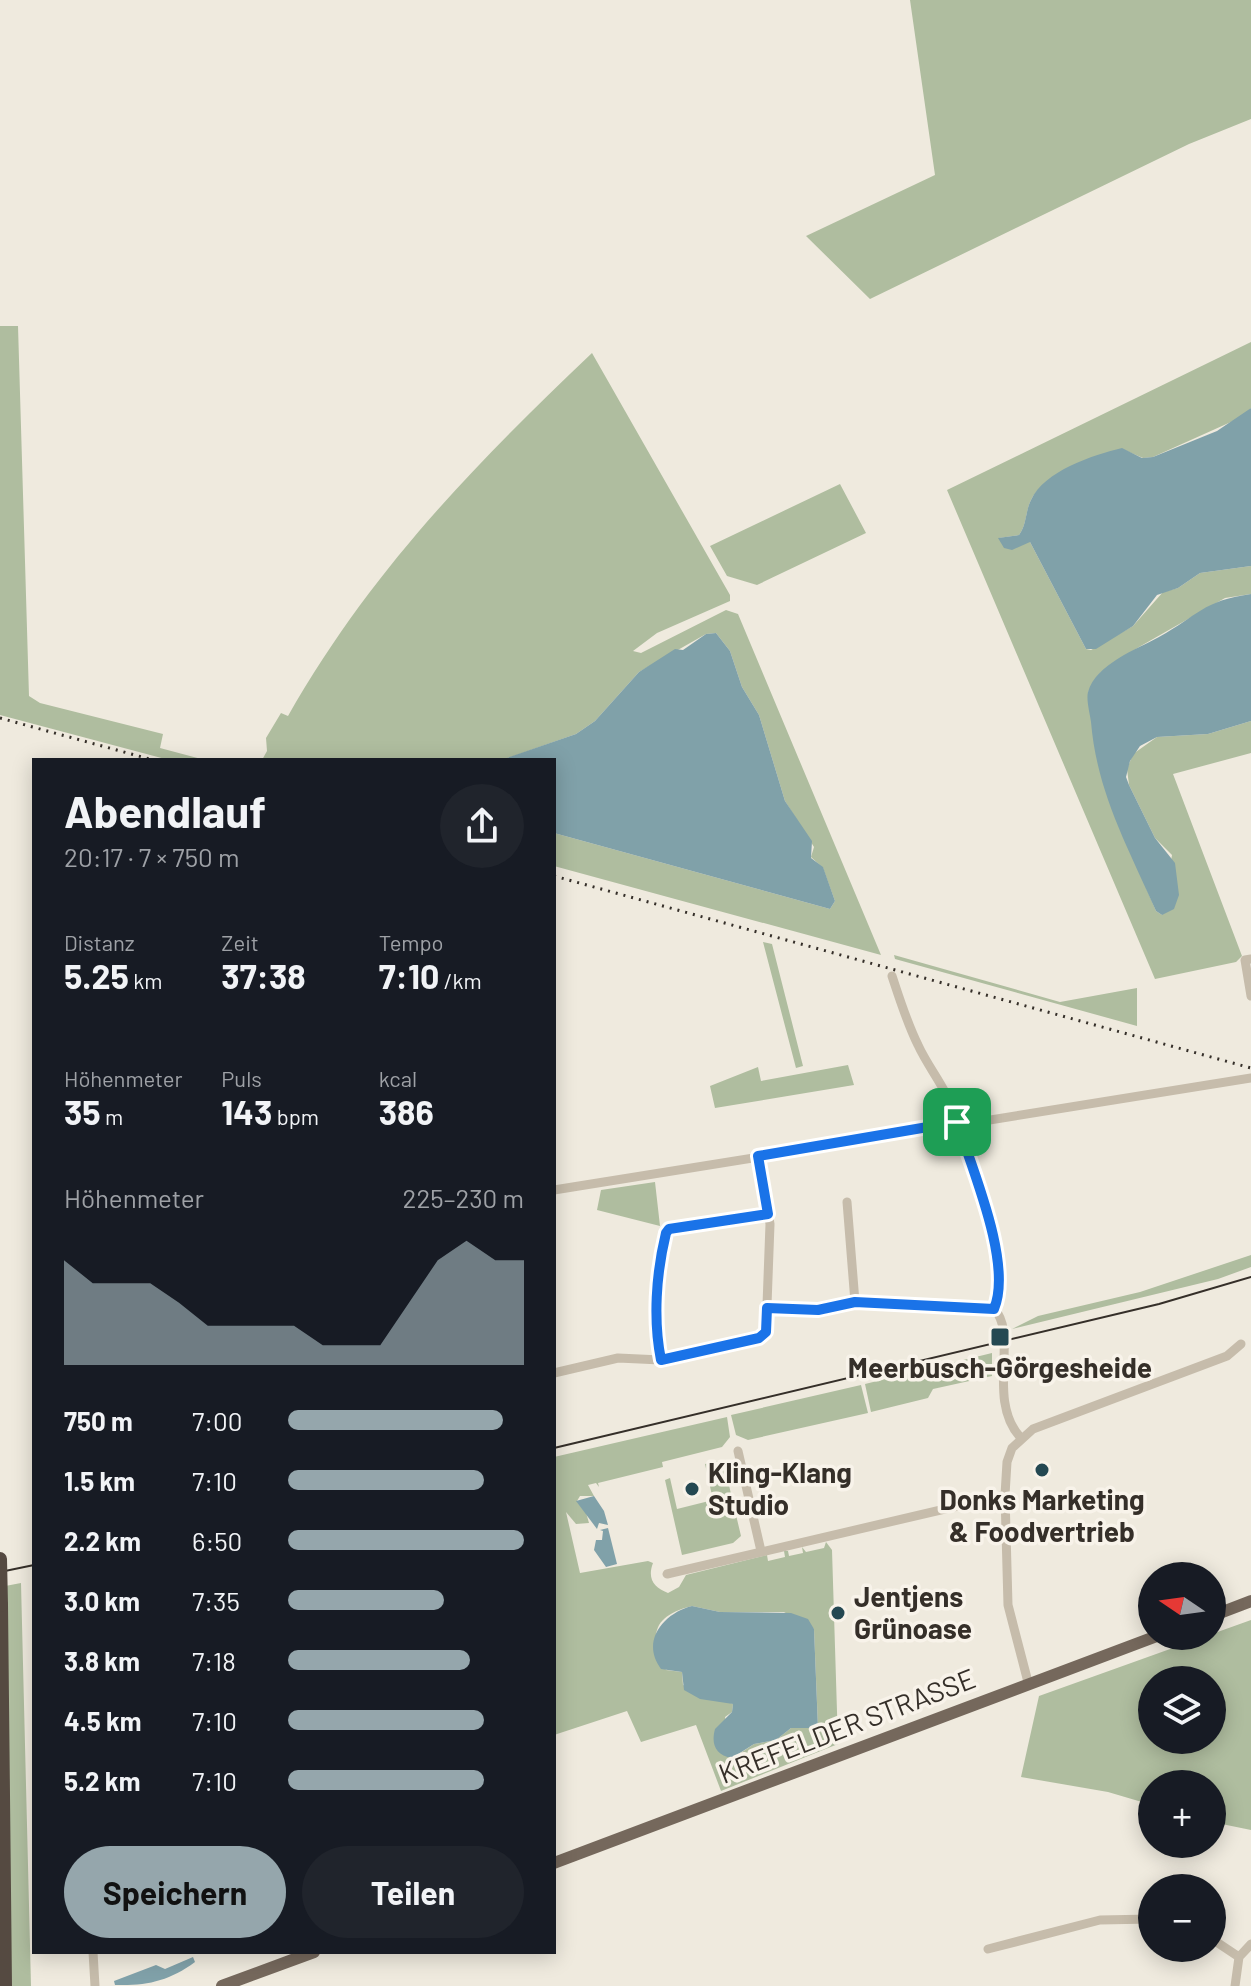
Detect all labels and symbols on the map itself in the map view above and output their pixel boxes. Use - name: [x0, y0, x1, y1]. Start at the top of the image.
- pin: [923, 1088, 991, 1156]
- marker: Meerbusch-Görgesheide: [989, 1326, 1011, 1348]
- place label: Meerbusch-Görgesheide: [848, 1350, 1152, 1384]
- place label: Kling-Klang Studio: [708, 1455, 852, 1521]
- marker: Donks Marketing & Foodvertrieb: [1033, 1461, 1051, 1479]
- marker: Kling-Klang Studio: [683, 1480, 701, 1498]
- place label: Donks Marketing & Foodvertrieb: [939, 1482, 1145, 1548]
- north arrow: [1138, 1562, 1226, 1650]
- place label: Jentjens Grünoase: [854, 1579, 972, 1645]
- marker: Jentjens Grünoase: [829, 1604, 847, 1622]
- street label: KREFELDER STRASSE: [713, 1660, 980, 1790]

